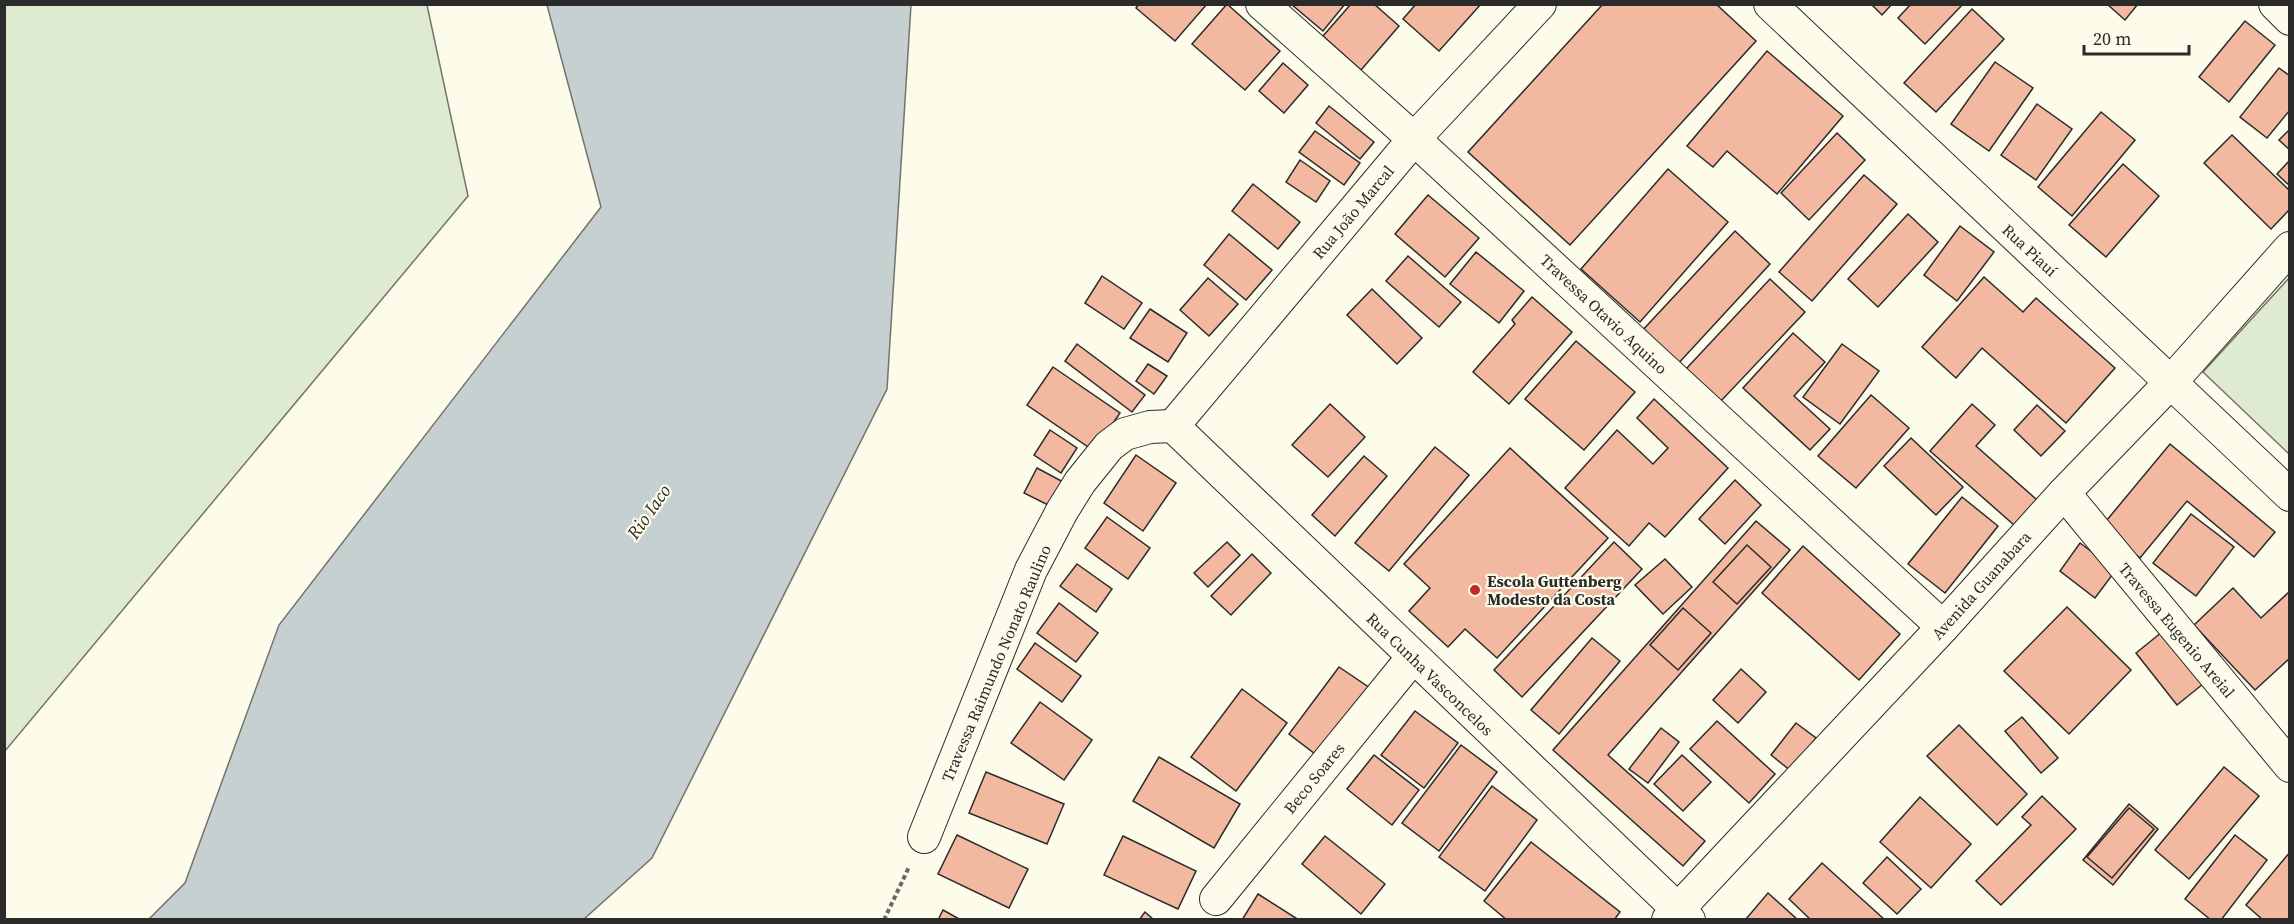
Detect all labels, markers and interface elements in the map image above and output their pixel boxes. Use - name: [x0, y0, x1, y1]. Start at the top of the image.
- scale bar: [2084, 18, 2189, 56]
- text: 20 m: [2093, 26, 2131, 51]
- street label: Rua João Marcal: [1307, 160, 1399, 264]
- street label: Rua Piauí: [1998, 219, 2063, 281]
- street label: Travessa Otavio Aquino: [1536, 249, 1673, 379]
- water label: Rio Iaco: [620, 479, 677, 545]
- street label: Avenida Guanabara: [1926, 525, 2036, 644]
- street label: Travessa Raimundo Nonato Raulino: [936, 541, 1056, 785]
- street label: Travessa Eugenio Areial: [2114, 558, 2240, 702]
- place label: Escola Guttenberg Modesto da Costa: [1487, 570, 1622, 610]
- marker: Escola Guttenberg Modesto da Costa: [1468, 583, 1482, 597]
- street label: Rua Cunha Vasconcelos: [1362, 608, 1498, 741]
- street label: Beco Soares: [1279, 738, 1349, 818]

